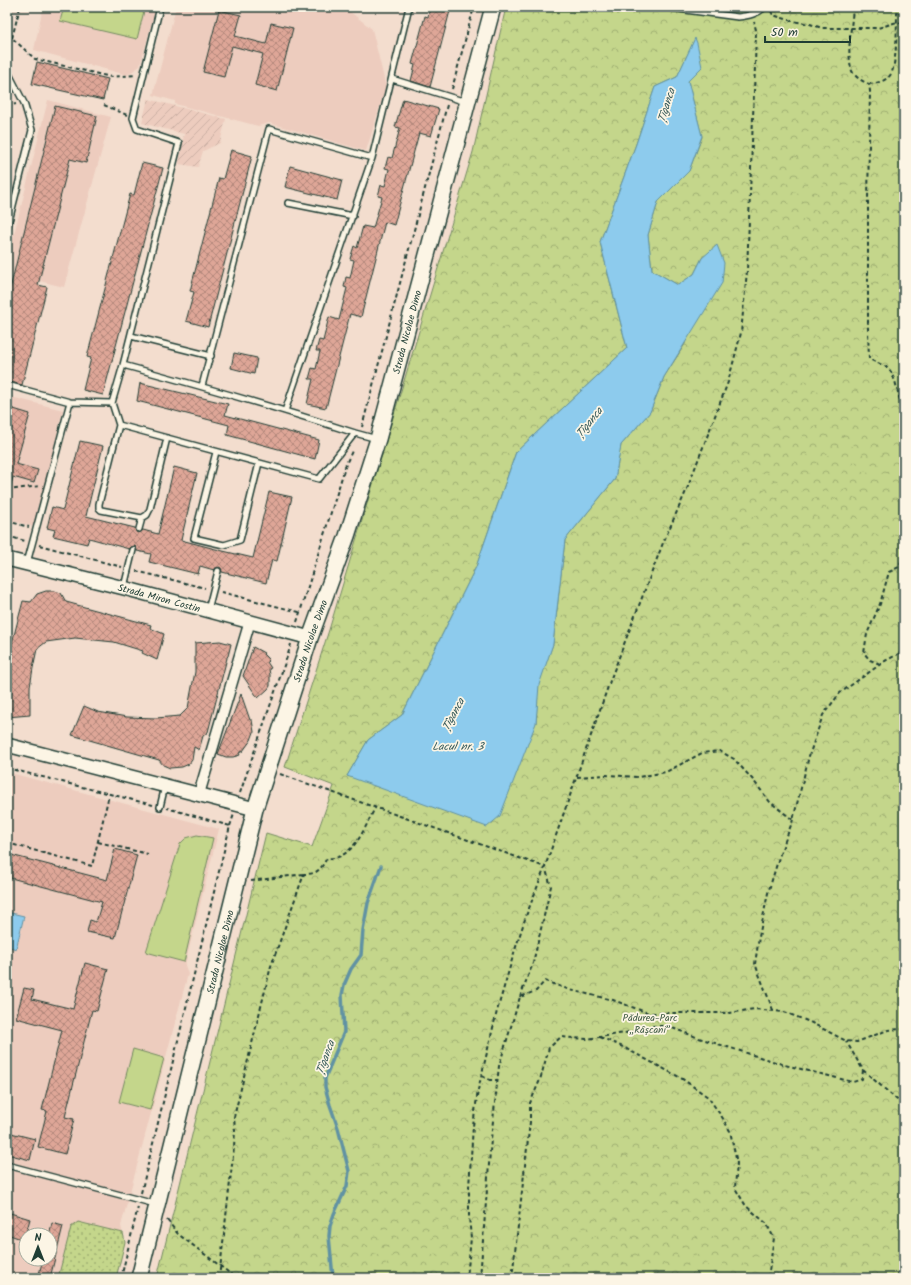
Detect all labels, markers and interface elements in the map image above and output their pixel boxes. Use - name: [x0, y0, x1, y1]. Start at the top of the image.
- scale bar: [765, 18, 850, 44]
- text: 50 m: [771, 23, 798, 42]
- water label: Țîganca: [653, 85, 681, 124]
- street label: Strada Nicolae Dimo: [389, 288, 426, 376]
- water label: Țîganca: [572, 403, 608, 442]
- street label: Strada Miron Costin: [116, 580, 202, 617]
- street label: Strada Nicolae Dimo: [289, 597, 332, 684]
- water label: Țîganca: [438, 694, 470, 734]
- water label: Lacul nr. 3: [432, 738, 485, 756]
- street label: Strada Nicolae Dimo: [203, 908, 239, 996]
- park label: Pădurea-Parc „Râșcani”: [623, 1010, 678, 1038]
- water label: Țîganca: [312, 1037, 341, 1077]
- north arrow: [18, 1227, 58, 1267]
- text: N: [35, 1229, 42, 1247]

